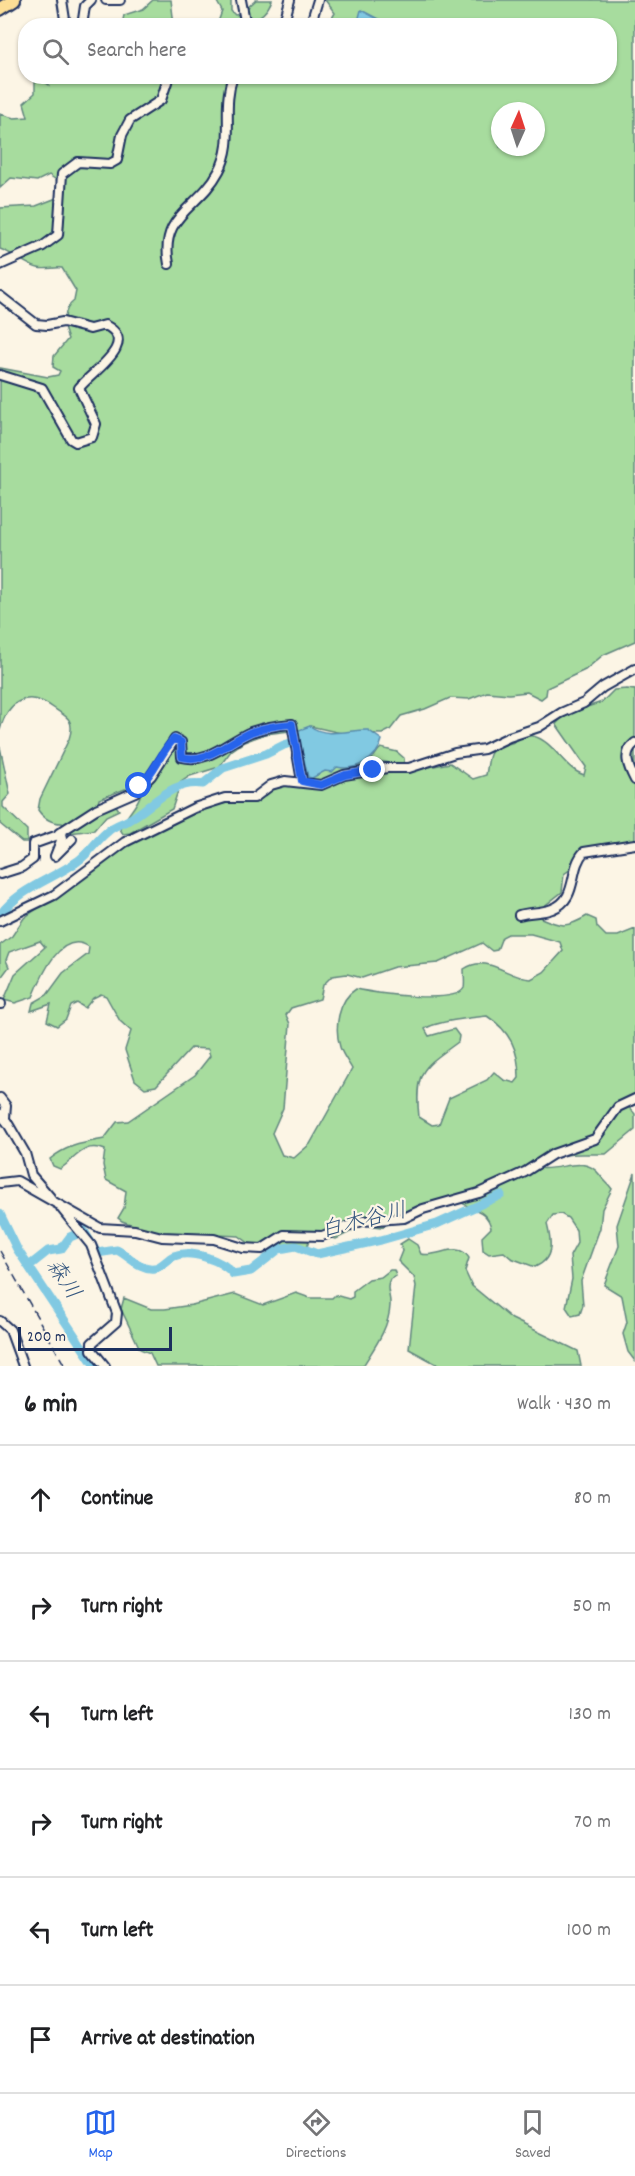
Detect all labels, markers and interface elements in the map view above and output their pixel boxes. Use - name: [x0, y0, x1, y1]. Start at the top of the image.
- search box: [18, 18, 617, 84]
- icon: search: [39, 35, 72, 68]
- text: Search here: [87, 36, 186, 67]
- north arrow: [491, 102, 545, 156]
- route end: [359, 756, 385, 782]
- route start: [125, 772, 151, 798]
- water label: 白木谷川: [318, 1196, 410, 1248]
- water label: 森川: [37, 1253, 87, 1307]
- scale bar: [18, 1324, 172, 1352]
- text: 200 m: [27, 1326, 66, 1349]
- text: 6 min: [24, 1387, 77, 1424]
- text: Walk · 430 m: [517, 1391, 611, 1419]
- icon: ahead: [24, 1483, 57, 1516]
- text: Continue: [81, 1484, 153, 1515]
- text: 80 m: [574, 1485, 611, 1513]
- icon: right: [24, 1591, 57, 1624]
- text: Turn right: [81, 1592, 163, 1623]
- text: 50 m: [573, 1593, 611, 1621]
- icon: left: [24, 1699, 57, 1732]
- text: Turn left: [81, 1700, 153, 1731]
- text: 130 m: [569, 1701, 611, 1729]
- icon: right: [24, 1807, 57, 1840]
- text: Turn right: [81, 1808, 163, 1839]
- text: 70 m: [574, 1809, 611, 1837]
- icon: left: [24, 1915, 57, 1948]
- text: Turn left: [81, 1916, 153, 1947]
- text: 100 m: [567, 1917, 611, 1945]
- icon: arrive: [24, 2023, 57, 2056]
- text: Arrive at destination: [81, 2024, 255, 2055]
- tab: Map: [84, 2106, 117, 2165]
- tab: Directions: [286, 2106, 346, 2165]
- tab: Saved: [515, 2106, 551, 2165]

